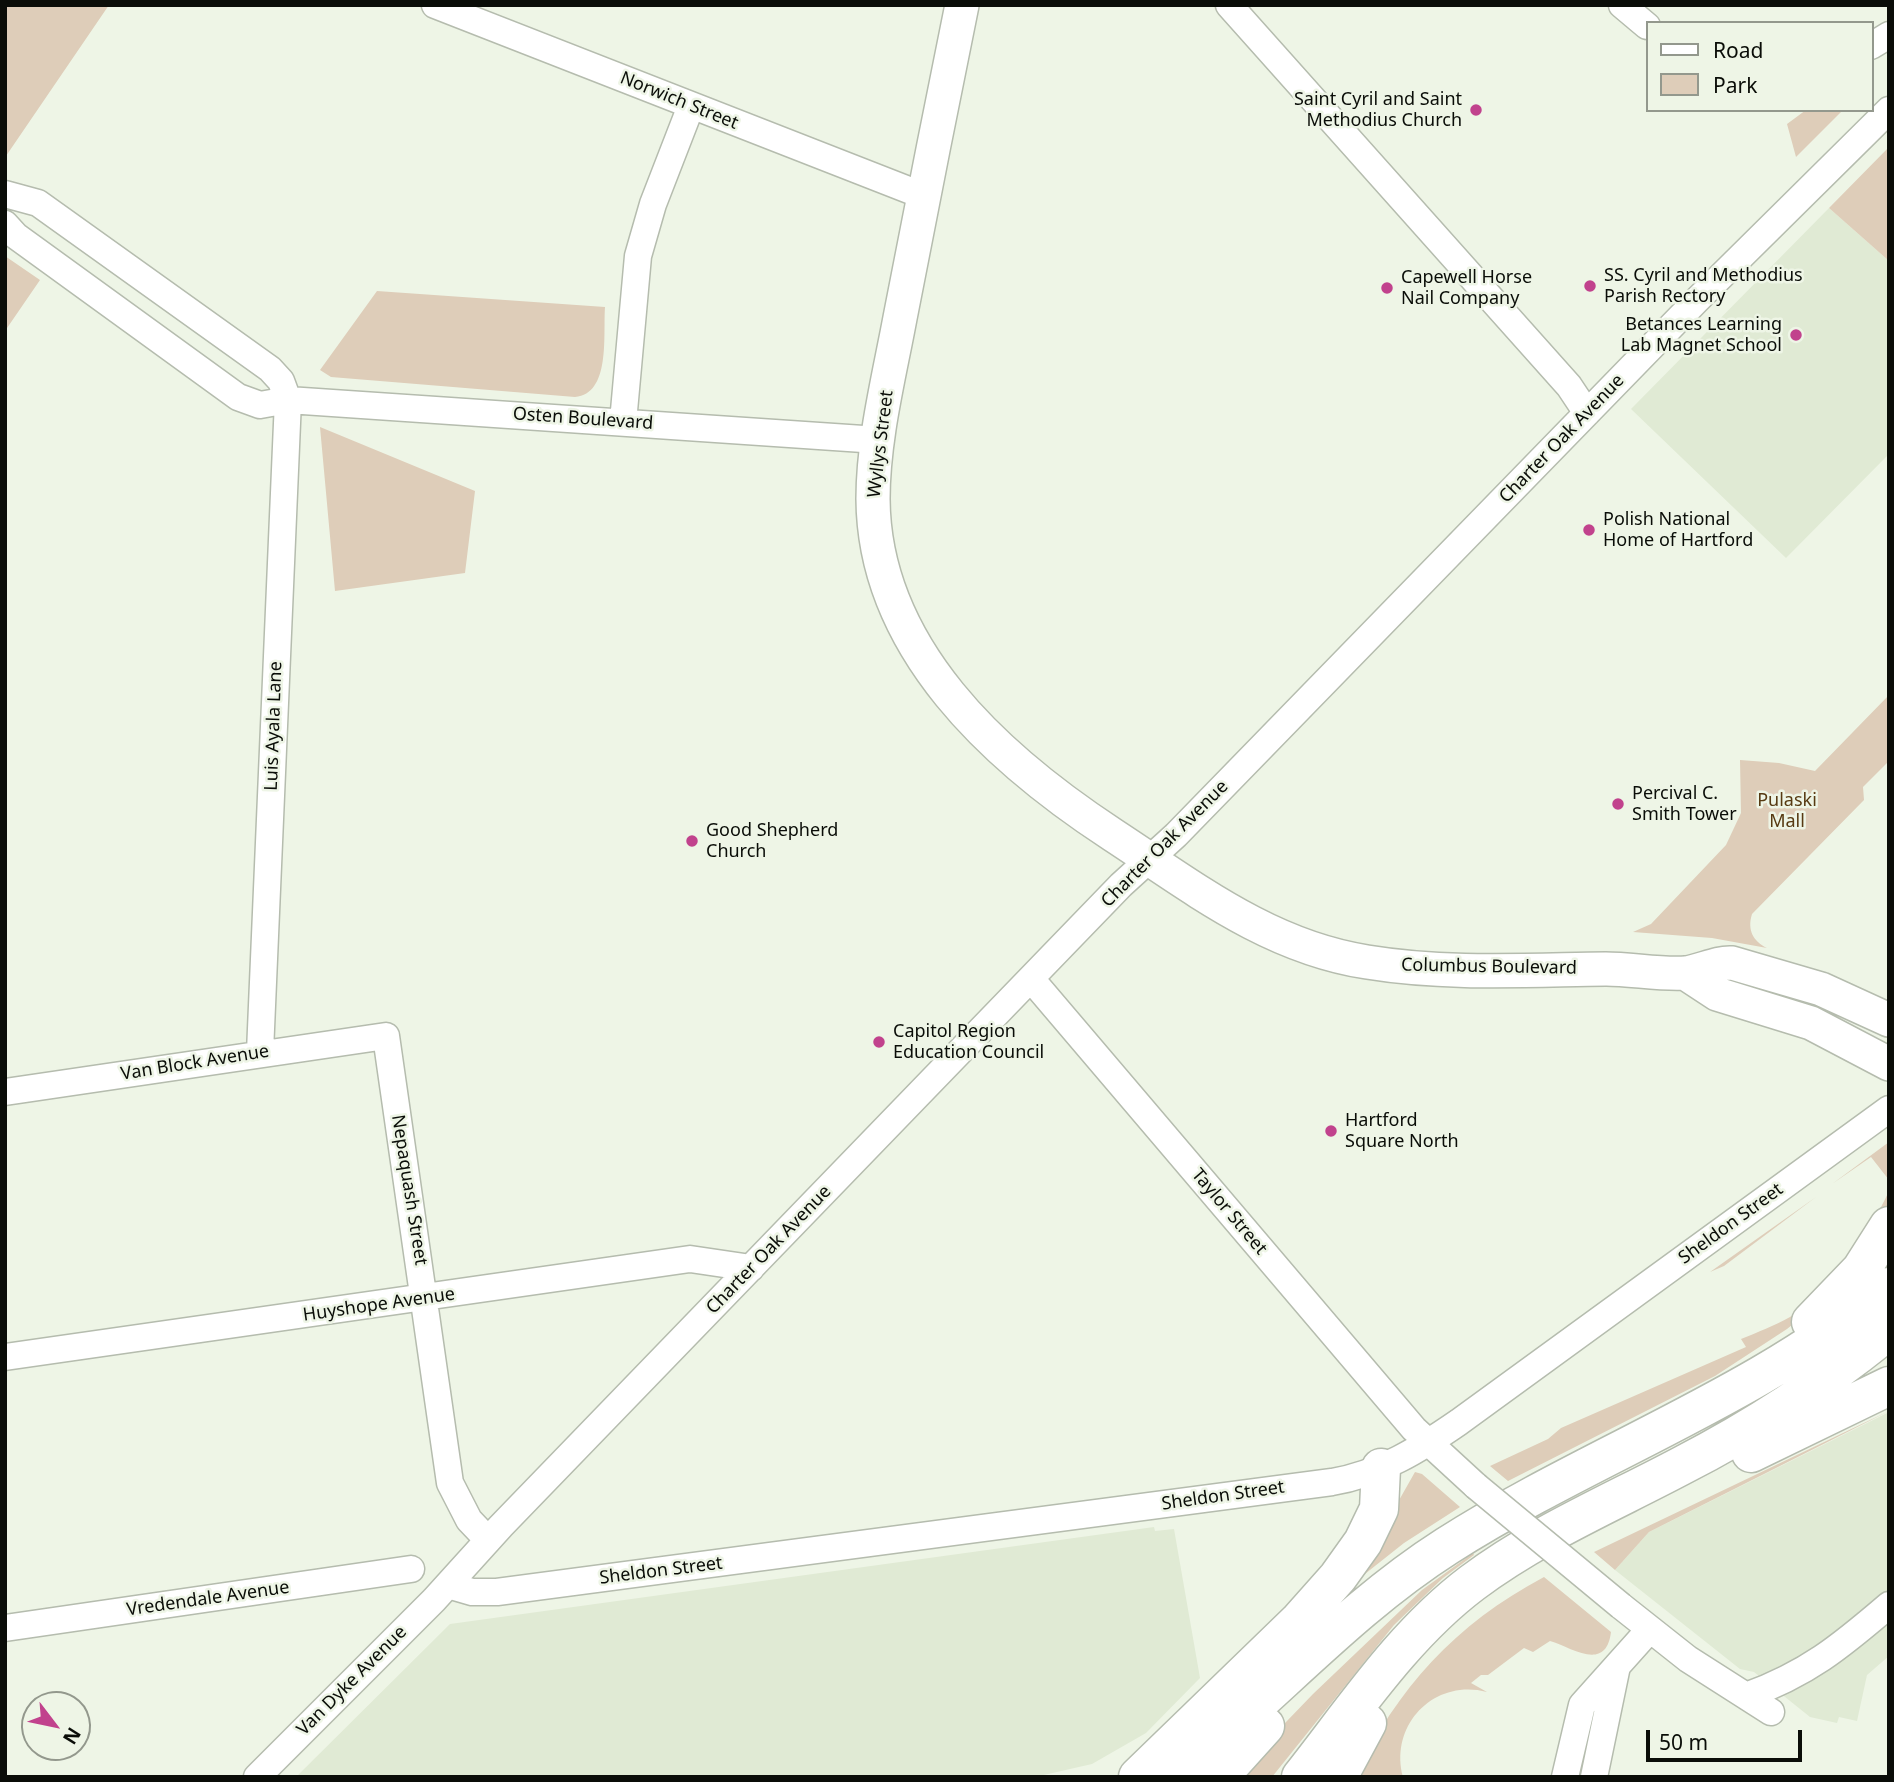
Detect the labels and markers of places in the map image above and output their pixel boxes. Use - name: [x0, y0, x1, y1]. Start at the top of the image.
- place label: Saint Cyril and Saint Methodius Church: [1294, 89, 1462, 132]
- marker: Saint Cyril and Saint Methodius Church: [1468, 102, 1484, 118]
- place label: SS. Cyril and Methodius Parish Rectory: [1604, 265, 1803, 308]
- place label: Capewell Horse Nail Company: [1401, 267, 1532, 310]
- marker: SS. Cyril and Methodius Parish Rectory: [1582, 278, 1598, 294]
- marker: Capewell Horse Nail Company: [1379, 280, 1395, 296]
- place label: Betances Learning Lab Magnet School: [1621, 314, 1782, 356]
- marker: Betances Learning Lab Magnet School: [1788, 327, 1804, 343]
- place label: Polish National Home of Hartford: [1603, 509, 1753, 552]
- marker: Polish National Home of Hartford: [1581, 522, 1597, 538]
- place label: Percival C. Smith Tower: [1632, 783, 1737, 826]
- marker: Percival C. Smith Tower: [1610, 796, 1626, 812]
- place label: Good Shepherd Church: [706, 820, 838, 862]
- marker: Good Shepherd Church: [684, 833, 700, 849]
- place label: Capitol Region Education Council: [893, 1021, 1044, 1064]
- marker: Capitol Region Education Council: [871, 1034, 887, 1050]
- place label: Hartford Square North: [1345, 1110, 1459, 1152]
- marker: Hartford Square North: [1323, 1123, 1339, 1139]

